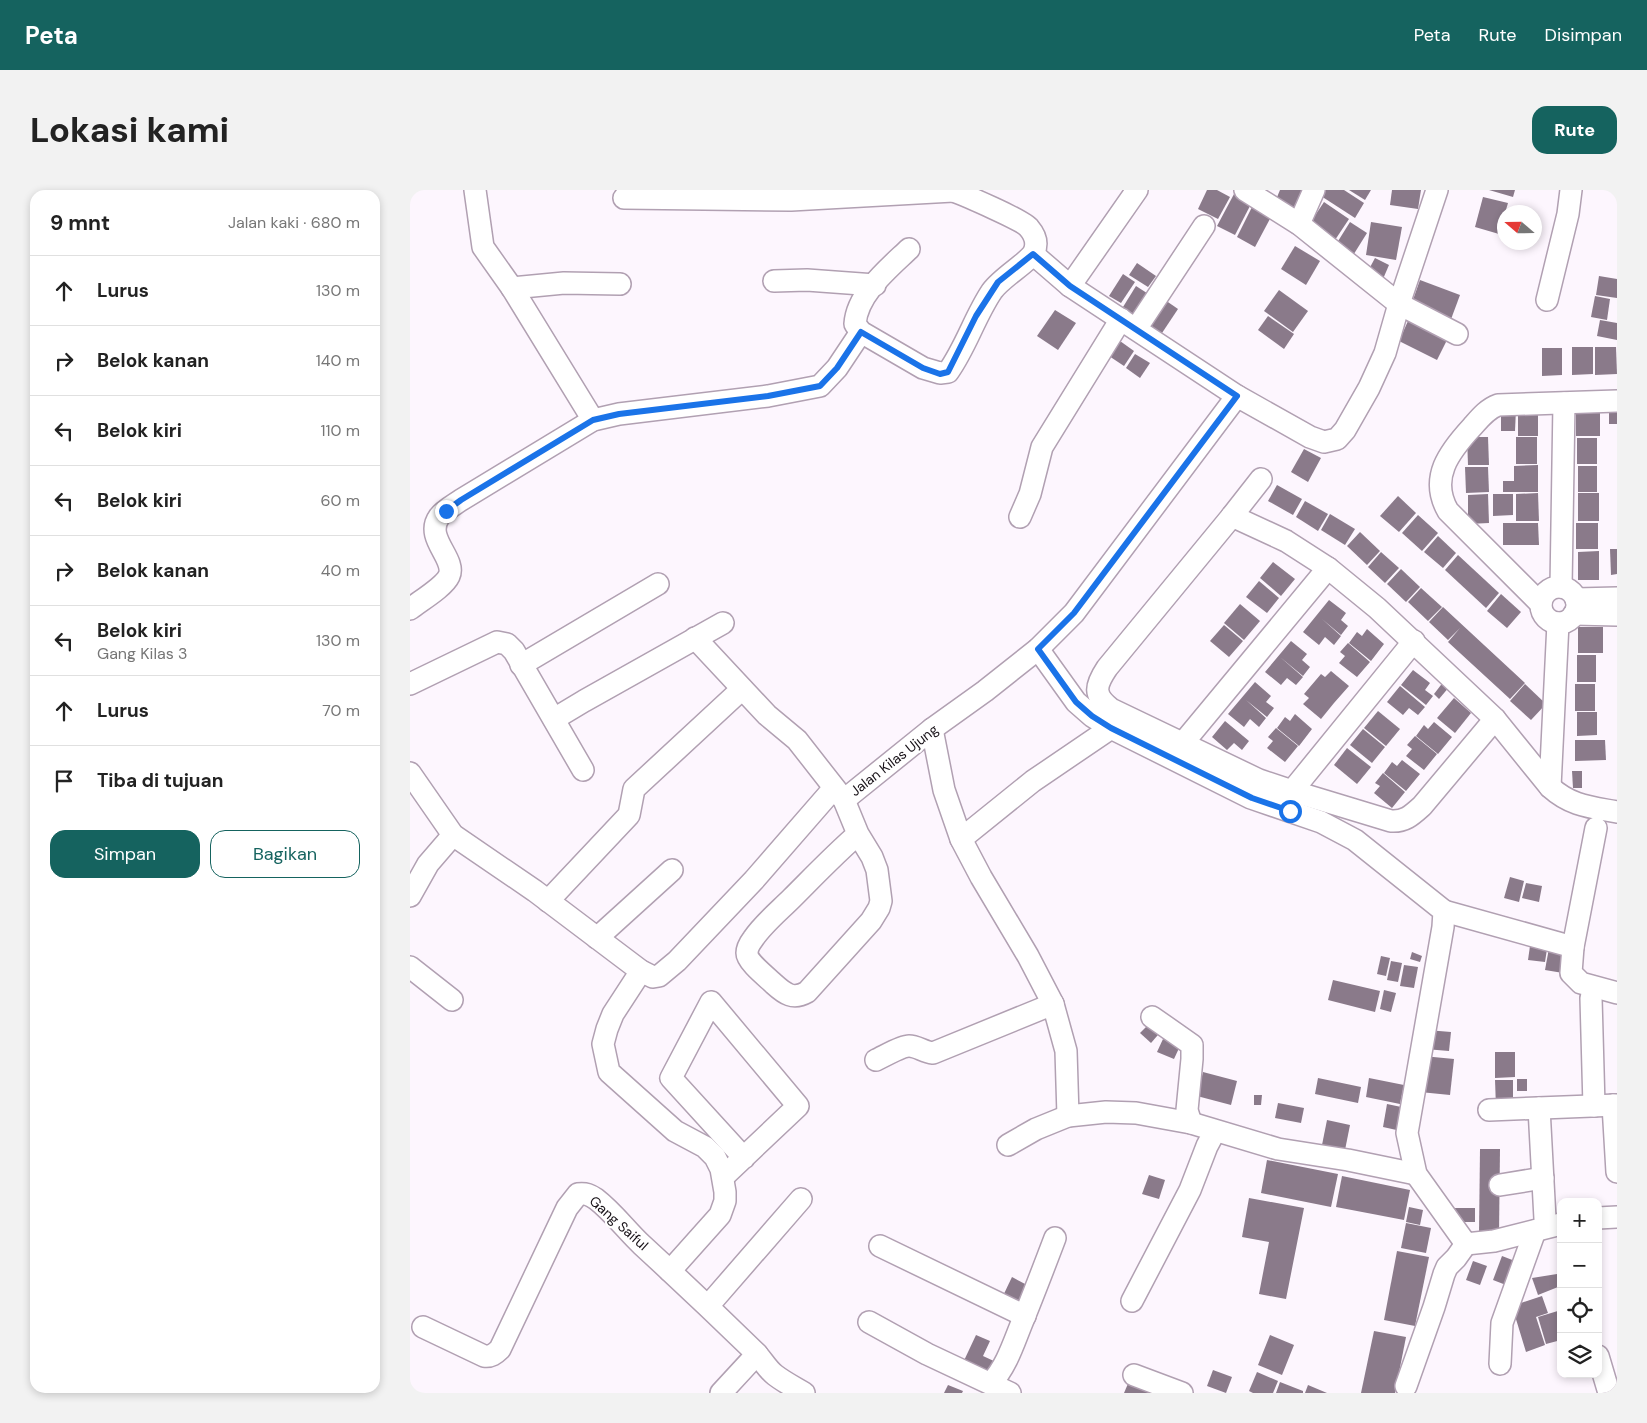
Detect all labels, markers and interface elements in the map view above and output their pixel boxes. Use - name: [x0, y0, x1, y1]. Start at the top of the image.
- text: Peta: [25, 20, 78, 51]
- text: Peta: [1414, 23, 1450, 47]
- text: Rute: [1478, 23, 1517, 47]
- text: Disimpan: [1545, 23, 1622, 47]
- button: Rute: [1532, 106, 1617, 154]
- text: Lokasi kami: [30, 107, 229, 153]
- north arrow: [1497, 205, 1542, 250]
- text: 9 mnt: [50, 209, 110, 237]
- text: Jalan kaki · 680 m: [228, 212, 360, 233]
- icon: ahead: [50, 277, 78, 305]
- text: Lurus: [97, 278, 149, 303]
- text: 130 m: [316, 280, 360, 301]
- icon: right: [50, 347, 78, 375]
- text: Belok kanan: [97, 348, 209, 373]
- text: 140 m: [316, 350, 360, 371]
- icon: left: [50, 417, 78, 445]
- text: Belok kiri: [97, 418, 182, 443]
- text: 110 m: [321, 420, 360, 441]
- icon: left: [50, 487, 78, 515]
- text: Belok kiri: [97, 488, 182, 513]
- text: 60 m: [320, 490, 360, 511]
- route end: [435, 500, 458, 523]
- icon: right: [50, 557, 78, 585]
- text: Belok kanan: [97, 558, 209, 583]
- text: 40 m: [321, 560, 360, 581]
- text: Belok kiri: [97, 618, 182, 643]
- icon: left: [50, 627, 78, 655]
- text: 130 m: [316, 630, 360, 651]
- text: Gang Kilas 3: [97, 643, 187, 664]
- icon: ahead: [50, 697, 78, 725]
- text: Lurus: [97, 698, 149, 723]
- text: 70 m: [322, 700, 360, 721]
- street label: Jalan Kilas Ujung: [846, 720, 942, 800]
- icon: arrive: [50, 767, 78, 795]
- text: Tiba di tujuan: [97, 768, 223, 793]
- route start: [1279, 800, 1302, 823]
- button: Simpan: [50, 830, 200, 878]
- button: Bagikan: [210, 830, 360, 878]
- street label: Gang Saiful: [586, 1192, 652, 1254]
- map controls: [1557, 1198, 1602, 1378]
- button: +: [1557, 1198, 1602, 1243]
- button: −: [1557, 1243, 1602, 1288]
- button: locate: [1557, 1288, 1602, 1333]
- button: layers: [1557, 1333, 1602, 1378]

